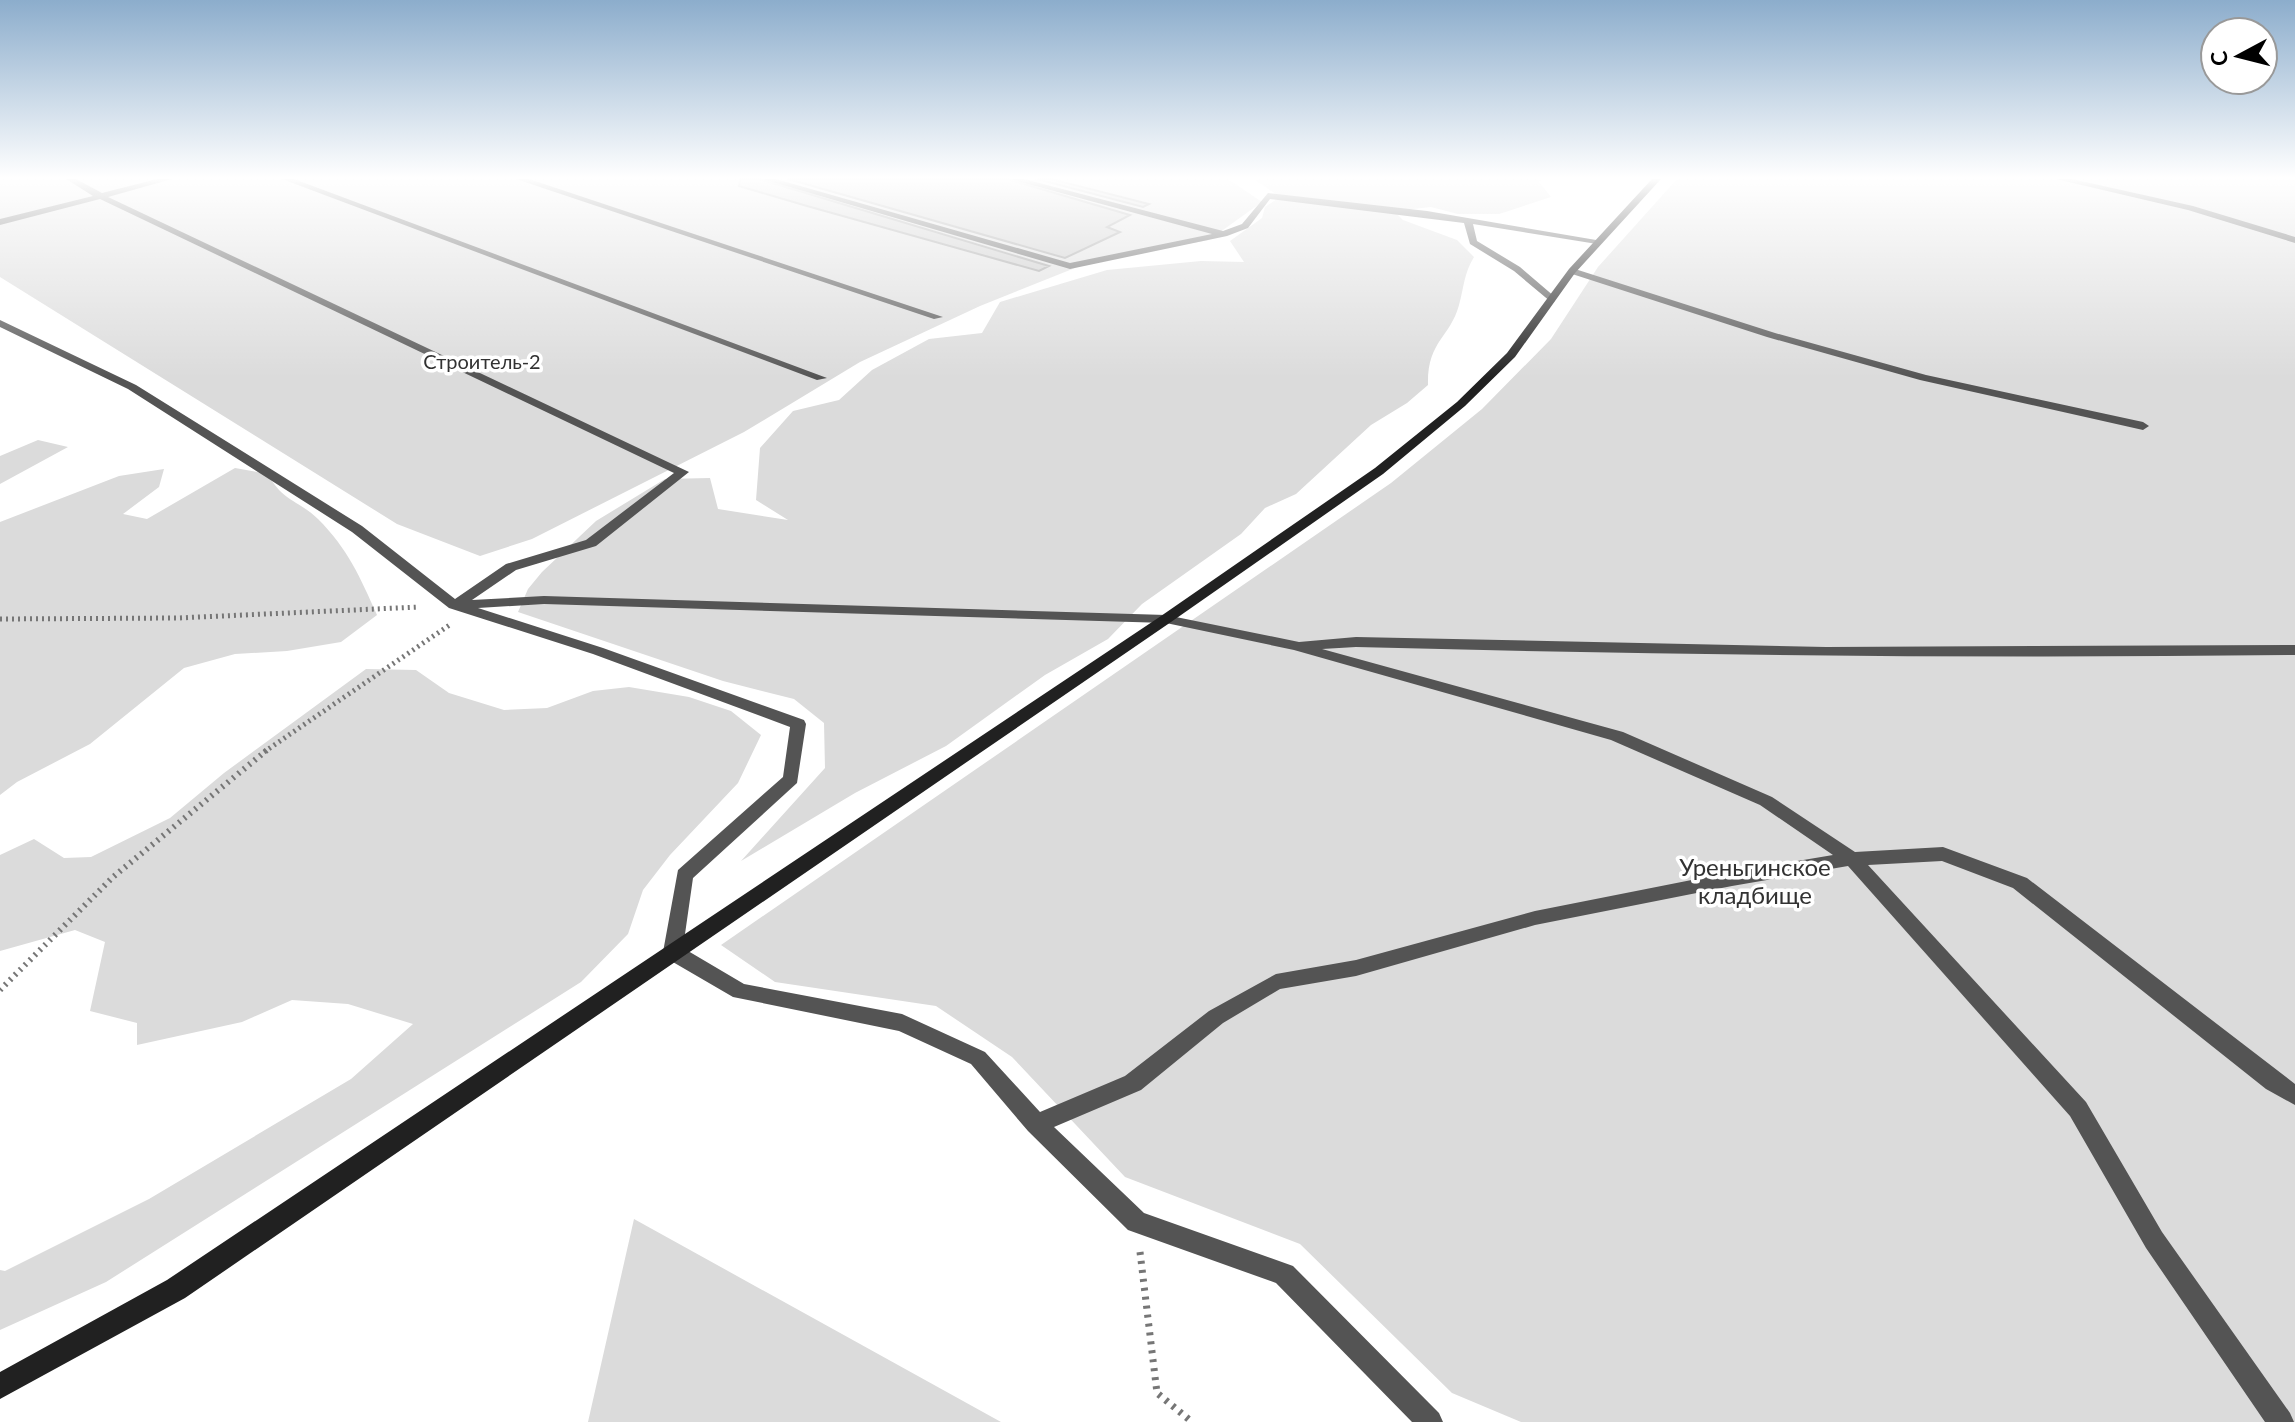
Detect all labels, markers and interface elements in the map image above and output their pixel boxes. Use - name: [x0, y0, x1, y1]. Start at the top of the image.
- north arrow: [2199, 16, 2279, 96]
- text: С: [2204, 49, 2233, 67]
- park label: Строитель-2: [423, 349, 541, 373]
- park label: Уреньгинское кладбище: [1679, 852, 1831, 909]

